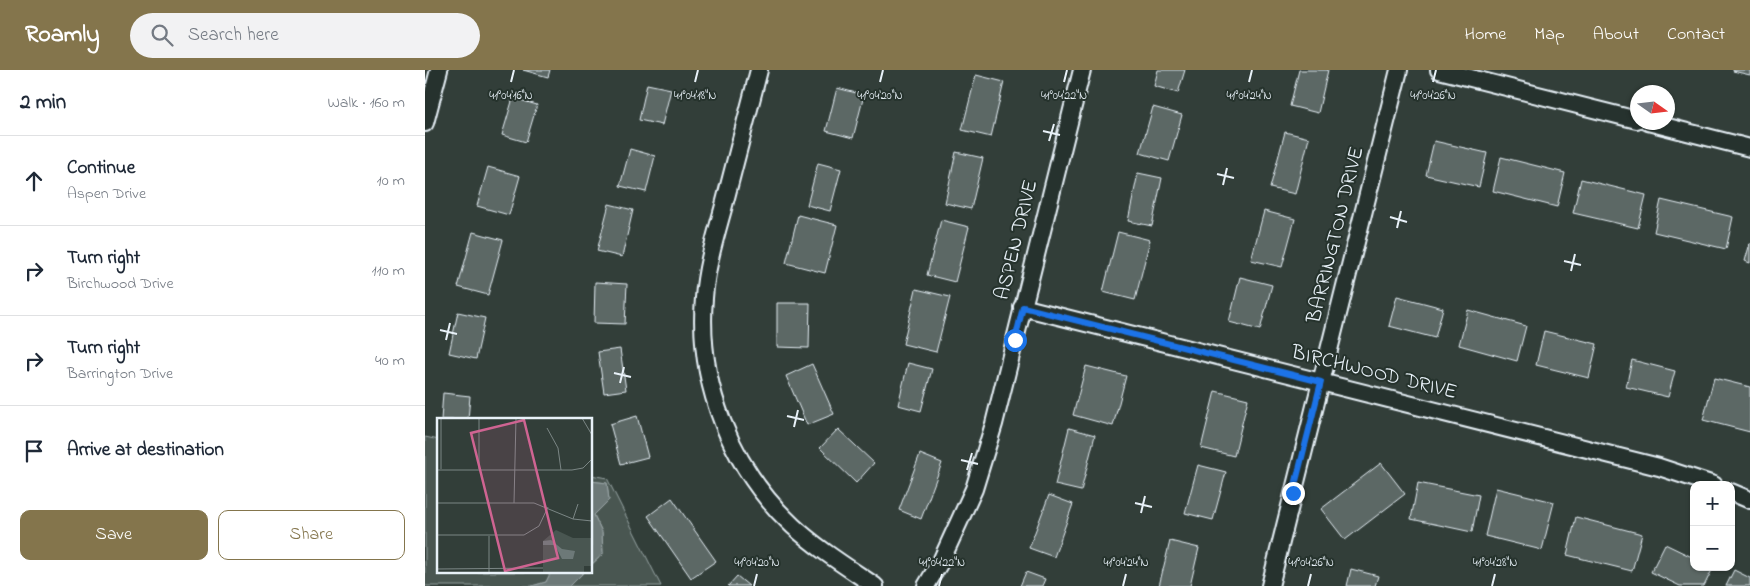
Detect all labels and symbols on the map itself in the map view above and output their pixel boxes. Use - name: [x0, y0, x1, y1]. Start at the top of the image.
- north arrow: [1630, 85, 1675, 130]
- text: 41°04'16"N: [489, 87, 533, 105]
- text: 41°04'18"N: [674, 87, 716, 105]
- text: 41°04'20"N: [857, 87, 903, 105]
- text: 41°04'22"N: [1041, 87, 1087, 105]
- text: 41°04'24"N: [1226, 87, 1272, 105]
- text: 41°04'26"N: [1410, 87, 1456, 105]
- street label: BARRINGTON DRIVE: [1299, 143, 1372, 327]
- street label: ASPEN DRIVE: [988, 177, 1046, 303]
- route start: [1004, 329, 1027, 352]
- street label: BIRCHWOOD DRIVE: [1287, 338, 1460, 408]
- inset map: [437, 418, 593, 574]
- route end: [1282, 482, 1305, 505]
- text: 41°04'20"N: [734, 554, 780, 572]
- text: 41°04'22"N: [919, 554, 965, 572]
- text: 41°04'24"N: [1103, 554, 1149, 572]
- text: 41°04'26"N: [1288, 554, 1334, 572]
- text: 41°04'28"N: [1473, 554, 1517, 572]

